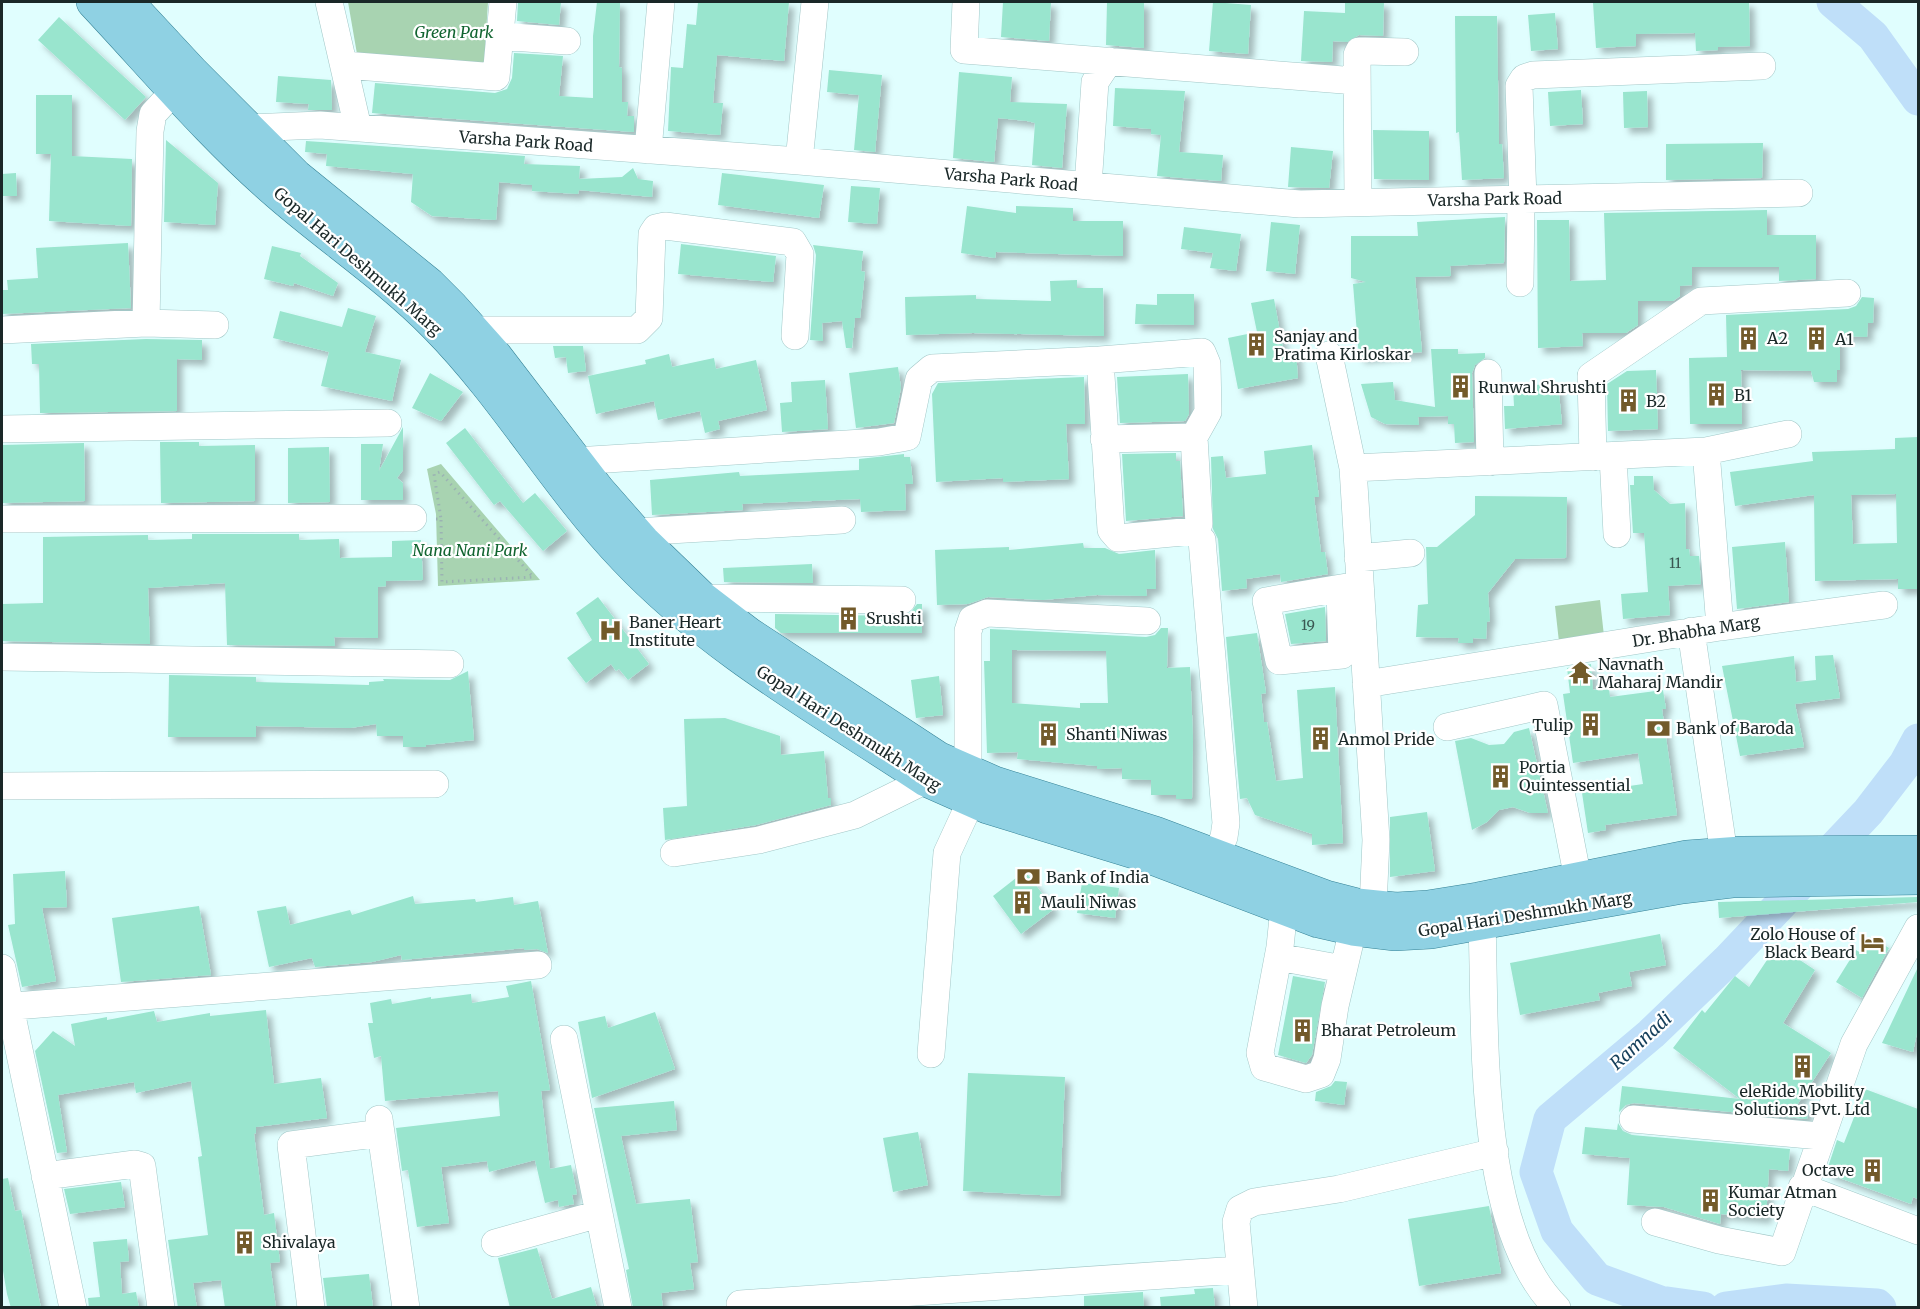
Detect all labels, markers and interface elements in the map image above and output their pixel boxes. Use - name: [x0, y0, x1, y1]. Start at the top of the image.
- park label: Green Park: [414, 22, 494, 42]
- street label: Varsha Park Road: [457, 126, 594, 156]
- street label: Varsha Park Road: [942, 163, 1079, 195]
- street label: Gopal Hari Deshmukh Marg: [270, 183, 446, 340]
- street label: Varsha Park Road: [1427, 188, 1563, 210]
- building icon: A2: [1736, 325, 1762, 351]
- place label: Sanjay and Pratima Kirloskar: [1274, 326, 1411, 364]
- building icon: A1: [1804, 326, 1830, 352]
- place label: A2: [1766, 328, 1788, 348]
- place label: A1: [1834, 329, 1853, 349]
- building icon: Sanjay and Pratima Kirloskar: [1243, 332, 1269, 358]
- building icon: Runwal Shrushti: [1447, 374, 1473, 400]
- place label: Runwal Shrushti: [1478, 377, 1607, 397]
- building icon: B1: [1703, 382, 1729, 408]
- place label: B1: [1734, 385, 1752, 405]
- building icon: B2: [1615, 388, 1641, 414]
- place label: B2: [1646, 391, 1666, 411]
- park label: Nana Nani Park: [413, 540, 528, 560]
- house number: 11: [1669, 554, 1681, 572]
- building icon: Srushti: [835, 605, 861, 631]
- place label: Srushti: [866, 608, 922, 628]
- street label: Dr. Bhabha Marg: [1631, 611, 1762, 651]
- place label: Baner Heart Institute: [629, 612, 722, 650]
- house number: 19: [1301, 616, 1315, 634]
- hospital icon: Baner Heart Institute: [598, 618, 624, 644]
- place label: Navnath Maharaj Mandir: [1598, 654, 1723, 692]
- temple icon: Navnath Maharaj Mandir: [1567, 660, 1593, 686]
- street label: Gopal Hari Deshmukh Marg: [753, 661, 945, 795]
- building icon: Tulip: [1578, 712, 1604, 738]
- place label: Tulip: [1532, 715, 1573, 735]
- bank icon: Bank of Baroda: [1645, 715, 1671, 741]
- place label: Bank of Baroda: [1676, 718, 1794, 738]
- building icon: Shanti Niwas: [1035, 721, 1061, 747]
- place label: Shanti Niwas: [1066, 724, 1168, 744]
- building icon: Anmol Pride: [1307, 726, 1333, 752]
- place label: Anmol Pride: [1337, 729, 1434, 749]
- place label: Portia Quintessential: [1519, 757, 1630, 795]
- building icon: Portia Quintessential: [1488, 763, 1514, 789]
- bank icon: Bank of India: [1015, 864, 1041, 890]
- place label: Bank of India: [1046, 867, 1149, 887]
- street label: Gopal Hari Deshmukh Marg: [1417, 887, 1634, 941]
- building icon: Mauli Niwas: [1010, 889, 1036, 915]
- place label: Mauli Niwas: [1041, 892, 1136, 912]
- place label: Zolo House of Black Beard: [1750, 924, 1856, 962]
- hotel icon: Zolo House of Black Beard: [1860, 930, 1886, 956]
- water label: Ramnadi: [1605, 1007, 1676, 1074]
- building icon: Bharat Petroleum: [1290, 1017, 1316, 1043]
- place label: Bharat Petroleum: [1321, 1020, 1456, 1040]
- building icon: eleRide Mobility Solutions Pvt. Ltd: [1789, 1053, 1815, 1079]
- place label: eleRide Mobility Solutions Pvt. Ltd: [1734, 1081, 1870, 1119]
- building icon: Octave: [1859, 1157, 1885, 1183]
- place label: Octave: [1802, 1160, 1854, 1180]
- place label: Kumar Atman Society: [1728, 1182, 1837, 1220]
- building icon: Kumar Atman Society: [1697, 1188, 1723, 1214]
- building icon: Shivalaya: [231, 1229, 257, 1255]
- place label: Shivalaya: [262, 1232, 336, 1252]

